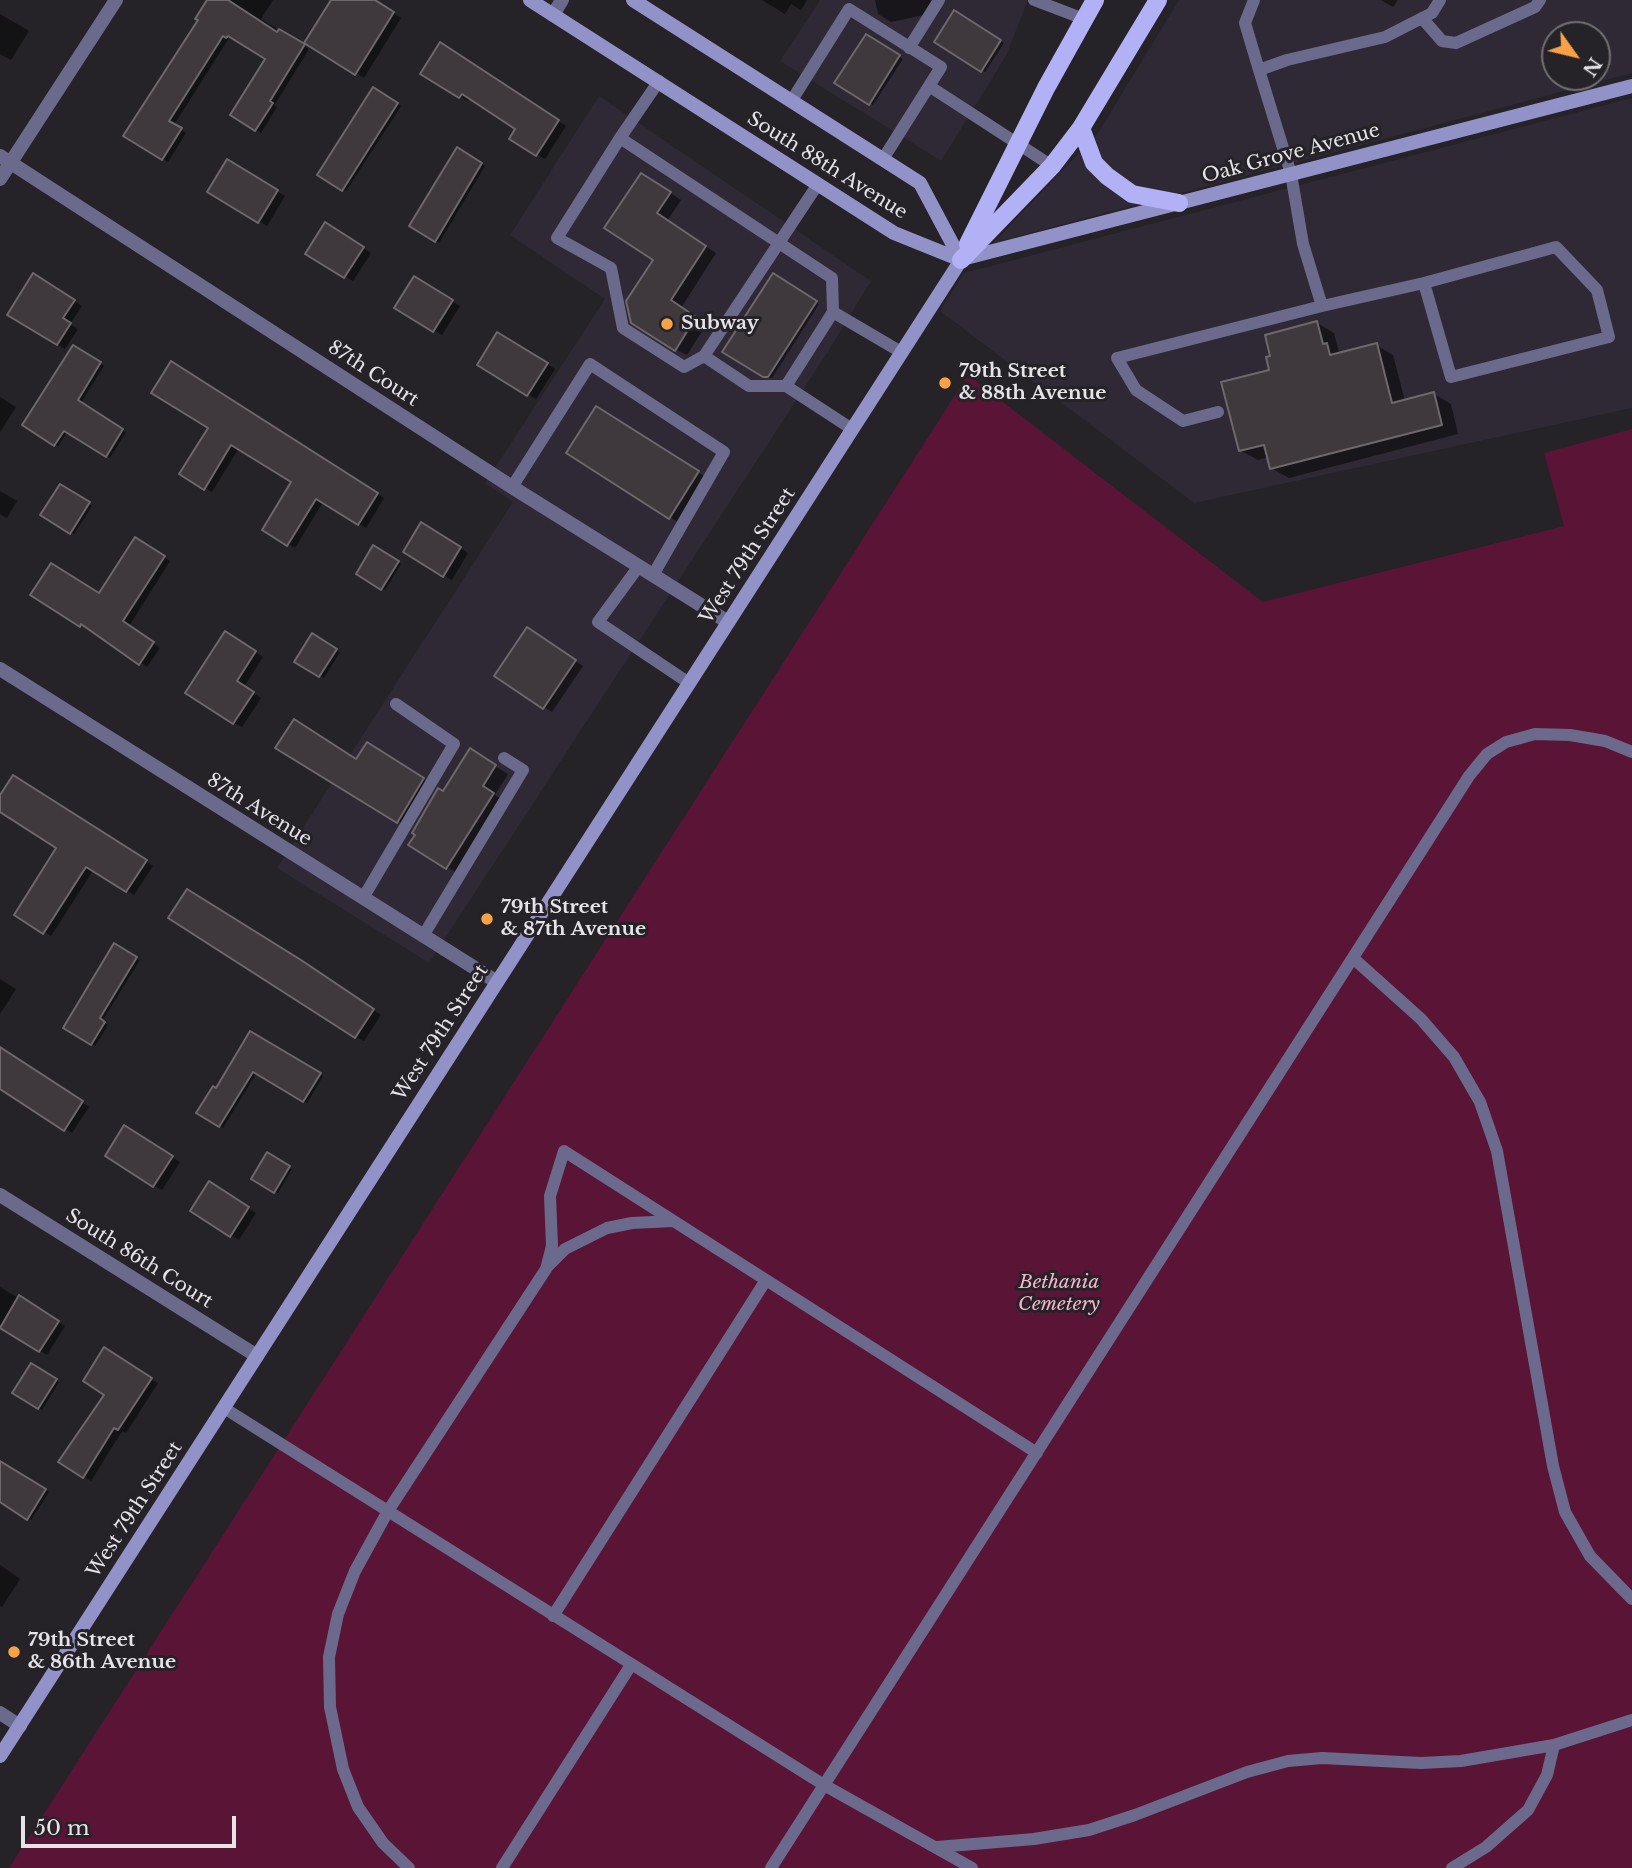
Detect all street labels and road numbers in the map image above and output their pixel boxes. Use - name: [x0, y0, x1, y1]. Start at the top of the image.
- street label: South 88th Avenue: [743, 108, 911, 224]
- street label: Oak Grove Avenue: [1200, 119, 1382, 189]
- street label: 87th Court: [323, 336, 423, 412]
- street label: West 79th Street: [696, 484, 800, 628]
- street label: 87th Avenue: [202, 769, 316, 851]
- street label: West 79th Street: [389, 961, 493, 1105]
- street label: South 86th Court: [61, 1205, 217, 1313]
- street label: West 79th Street: [83, 1438, 187, 1582]

